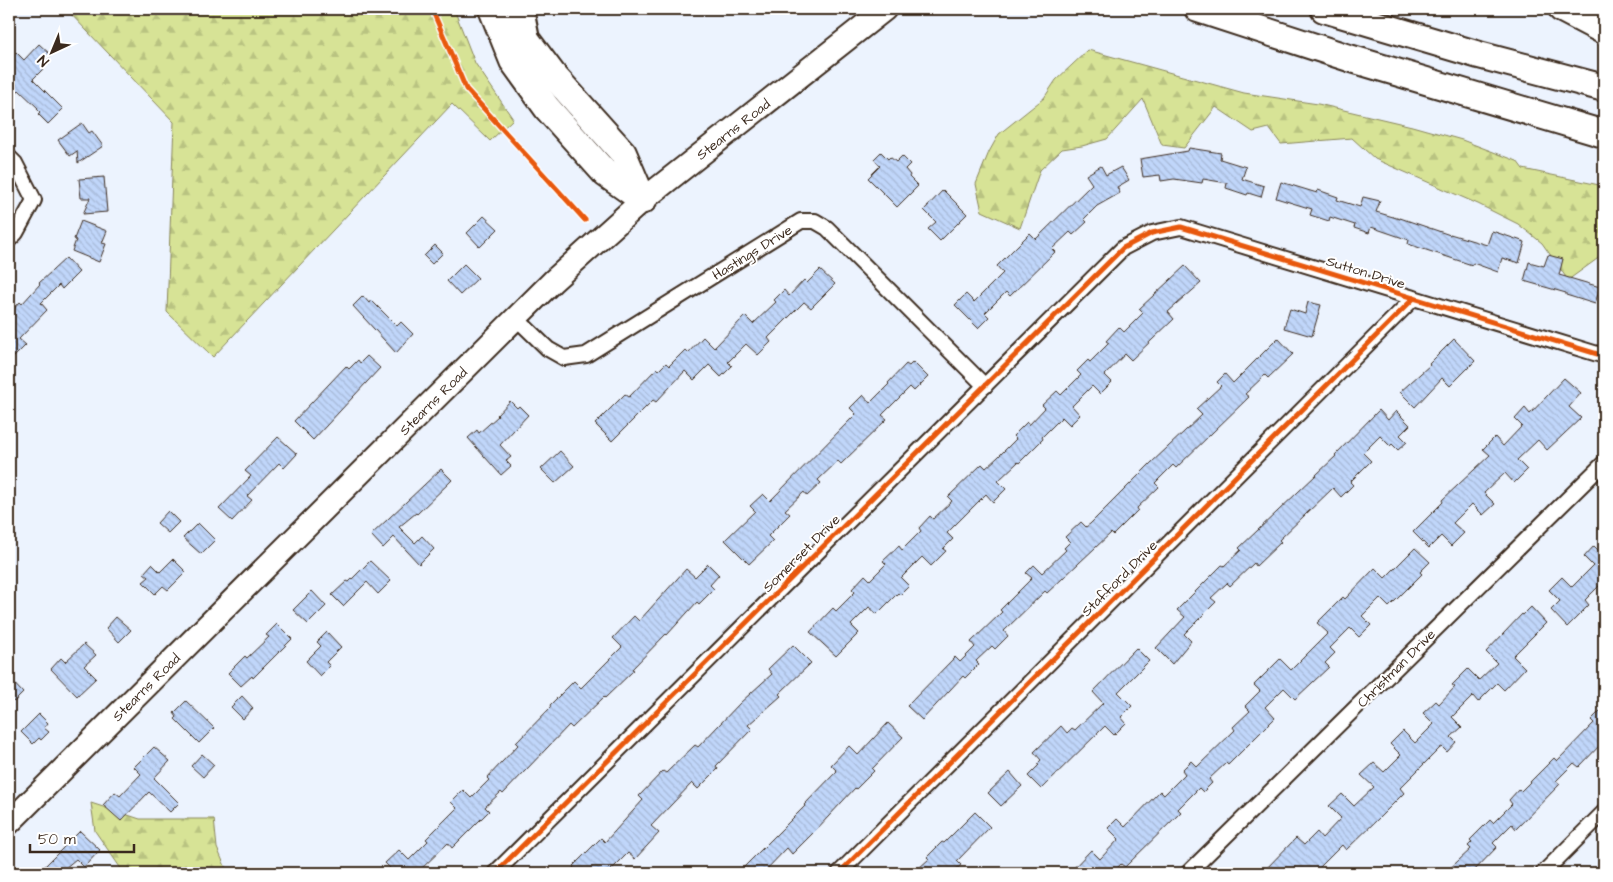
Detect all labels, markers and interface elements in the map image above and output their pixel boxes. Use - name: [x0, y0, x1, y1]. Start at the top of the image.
- north arrow: [28, 28, 78, 78]
- text: N: [33, 50, 54, 71]
- street label: Stearns Road: [692, 95, 775, 165]
- street label: Hastings Drive: [709, 220, 797, 285]
- street label: Sutton Drive: [1324, 251, 1408, 295]
- street label: Stearns Road: [395, 363, 472, 440]
- street label: Somerset Drive: [758, 510, 845, 597]
- street label: Stafford Drive: [1077, 536, 1163, 621]
- street label: Christman Drive: [1353, 625, 1441, 712]
- street label: Stearns Road: [108, 649, 185, 726]
- scale bar: [30, 822, 134, 854]
- text: 50 m: [38, 829, 76, 850]

